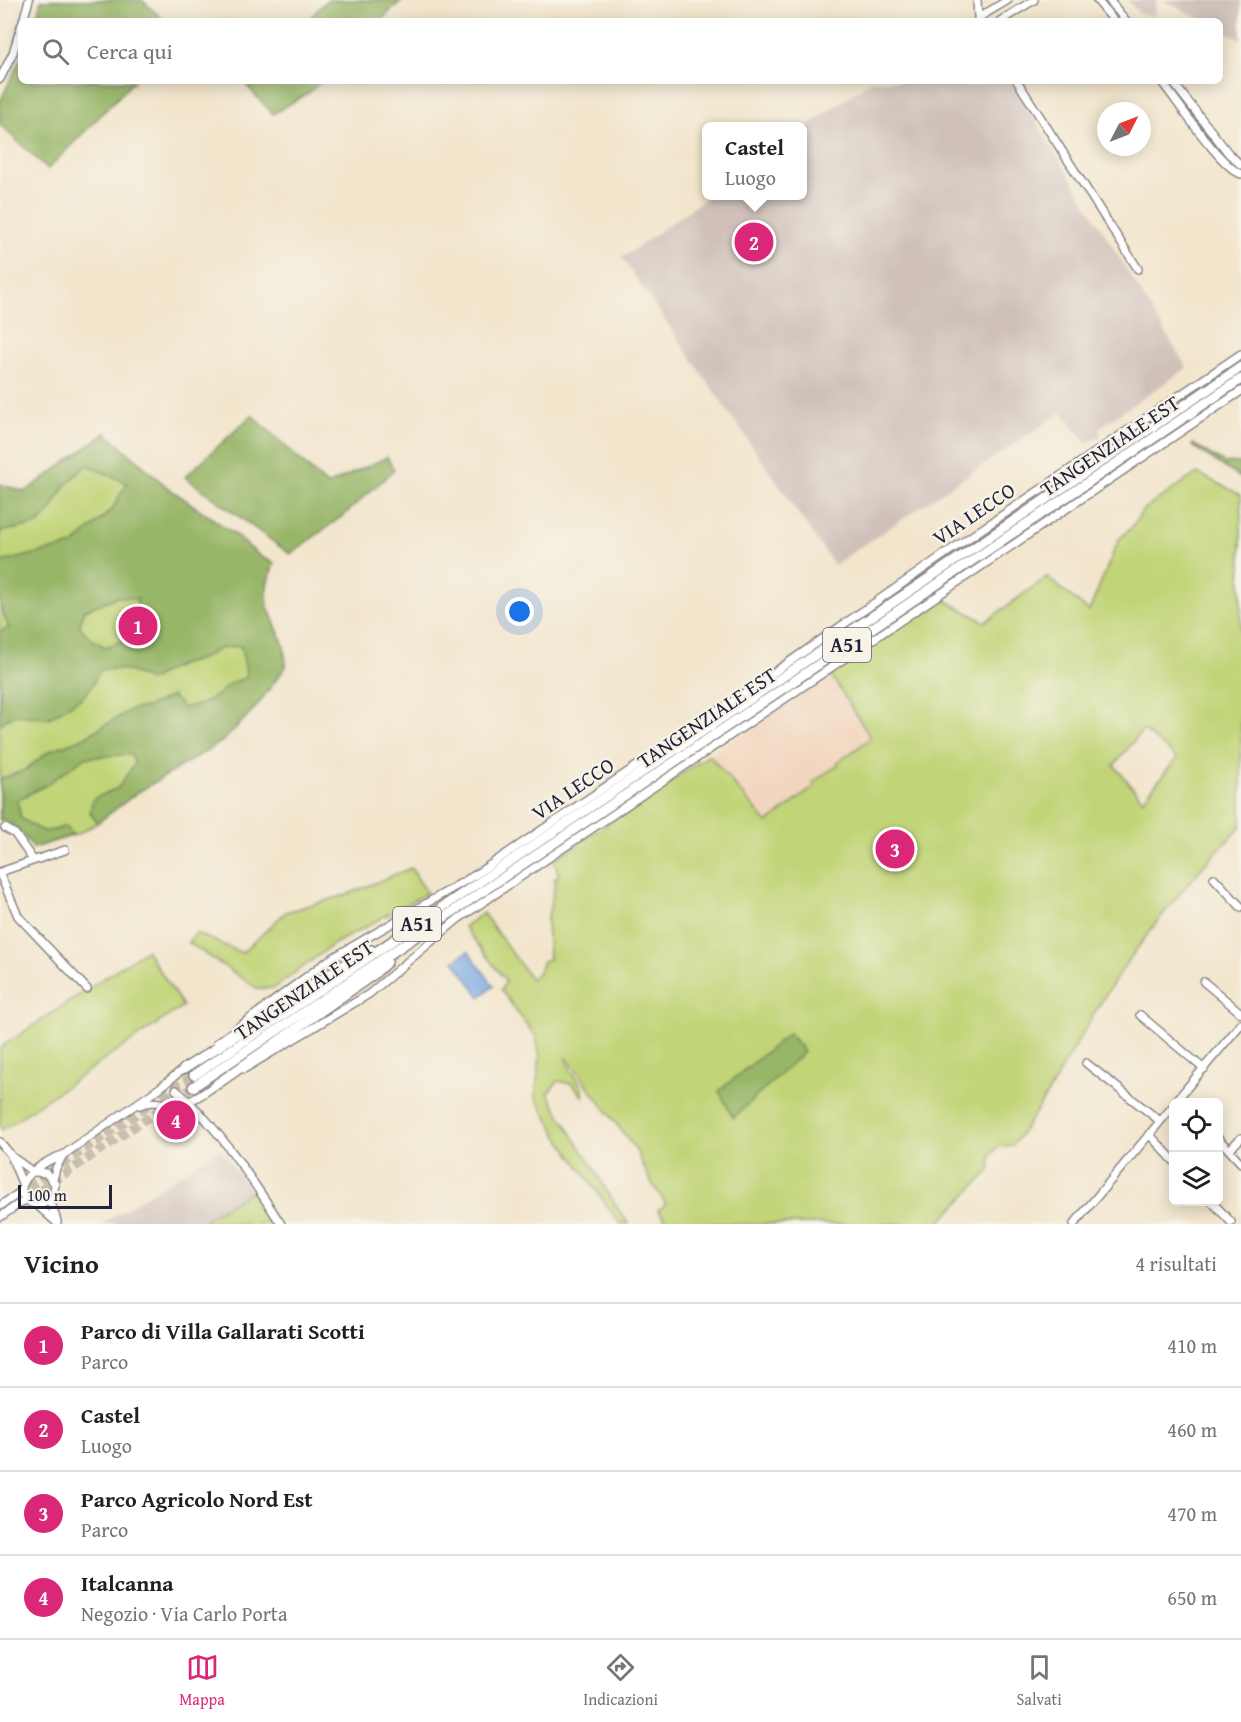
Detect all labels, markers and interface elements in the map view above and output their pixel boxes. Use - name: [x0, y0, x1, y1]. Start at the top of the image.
- search box: [18, 18, 1223, 84]
- icon: search: [39, 35, 72, 68]
- text: Cerca qui: [87, 35, 173, 67]
- north arrow: [1097, 102, 1151, 156]
- popup: [702, 122, 807, 200]
- text: Castel: [725, 131, 784, 163]
- text: Luogo: [725, 163, 776, 192]
- pin: 2: [734, 220, 774, 264]
- street label: TANGENZIALE EST: [1034, 387, 1186, 504]
- street label: VIA LECCO: [926, 474, 1021, 553]
- your location: [505, 597, 534, 626]
- pin: 1: [118, 604, 158, 648]
- road number: A51: [823, 628, 871, 662]
- street label: TANGENZIALE EST: [631, 659, 783, 776]
- street label: VIA LECCO: [525, 749, 620, 828]
- pin: 3: [876, 826, 914, 872]
- road number: A51: [393, 907, 441, 941]
- street label: TANGENZIALE EST: [228, 931, 380, 1048]
- pin: 4: [156, 1098, 195, 1142]
- map controls: [1169, 1098, 1223, 1206]
- button: locate: [1169, 1098, 1223, 1152]
- button: layers: [1169, 1152, 1223, 1206]
- scale bar: [18, 1182, 112, 1210]
- text: 100 m: [27, 1183, 67, 1207]
- text: Vicino: [24, 1244, 99, 1283]
- text: 4 risultati: [1136, 1249, 1217, 1278]
- text: Parco di Villa Gallarati Scotti: [81, 1315, 365, 1347]
- text: 1: [38, 1331, 49, 1360]
- text: 410 m: [1167, 1331, 1217, 1360]
- text: Parco: [81, 1347, 128, 1376]
- text: Castel: [81, 1399, 140, 1431]
- text: 2: [38, 1415, 49, 1444]
- text: 460 m: [1167, 1415, 1217, 1444]
- text: Luogo: [81, 1431, 132, 1460]
- text: Parco Agricolo Nord Est: [81, 1483, 313, 1515]
- text: 3: [38, 1499, 49, 1528]
- text: 470 m: [1167, 1499, 1217, 1528]
- text: Parco: [81, 1515, 128, 1544]
- text: Italcanna: [81, 1567, 174, 1599]
- text: 4: [38, 1583, 49, 1612]
- text: 650 m: [1167, 1583, 1217, 1612]
- text: Negozio · Via Carlo Porta: [81, 1599, 287, 1628]
- tab: Mappa: [179, 1651, 225, 1711]
- tab: Indicazioni: [583, 1651, 658, 1711]
- tab: Salvati: [1017, 1651, 1062, 1711]

